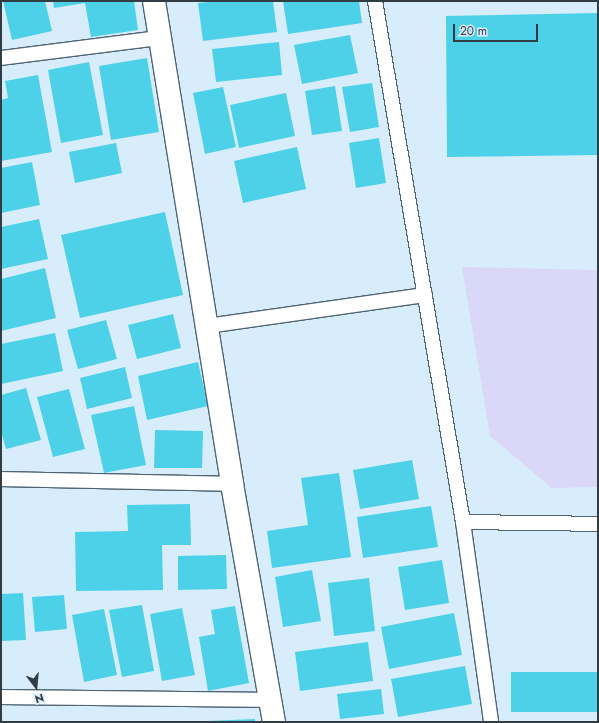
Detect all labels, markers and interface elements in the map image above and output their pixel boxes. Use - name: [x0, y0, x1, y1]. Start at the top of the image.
- scale bar: [455, 16, 540, 42]
- text: 20 m: [460, 22, 487, 40]
- north arrow: [16, 667, 56, 707]
- text: N: [33, 690, 46, 707]

